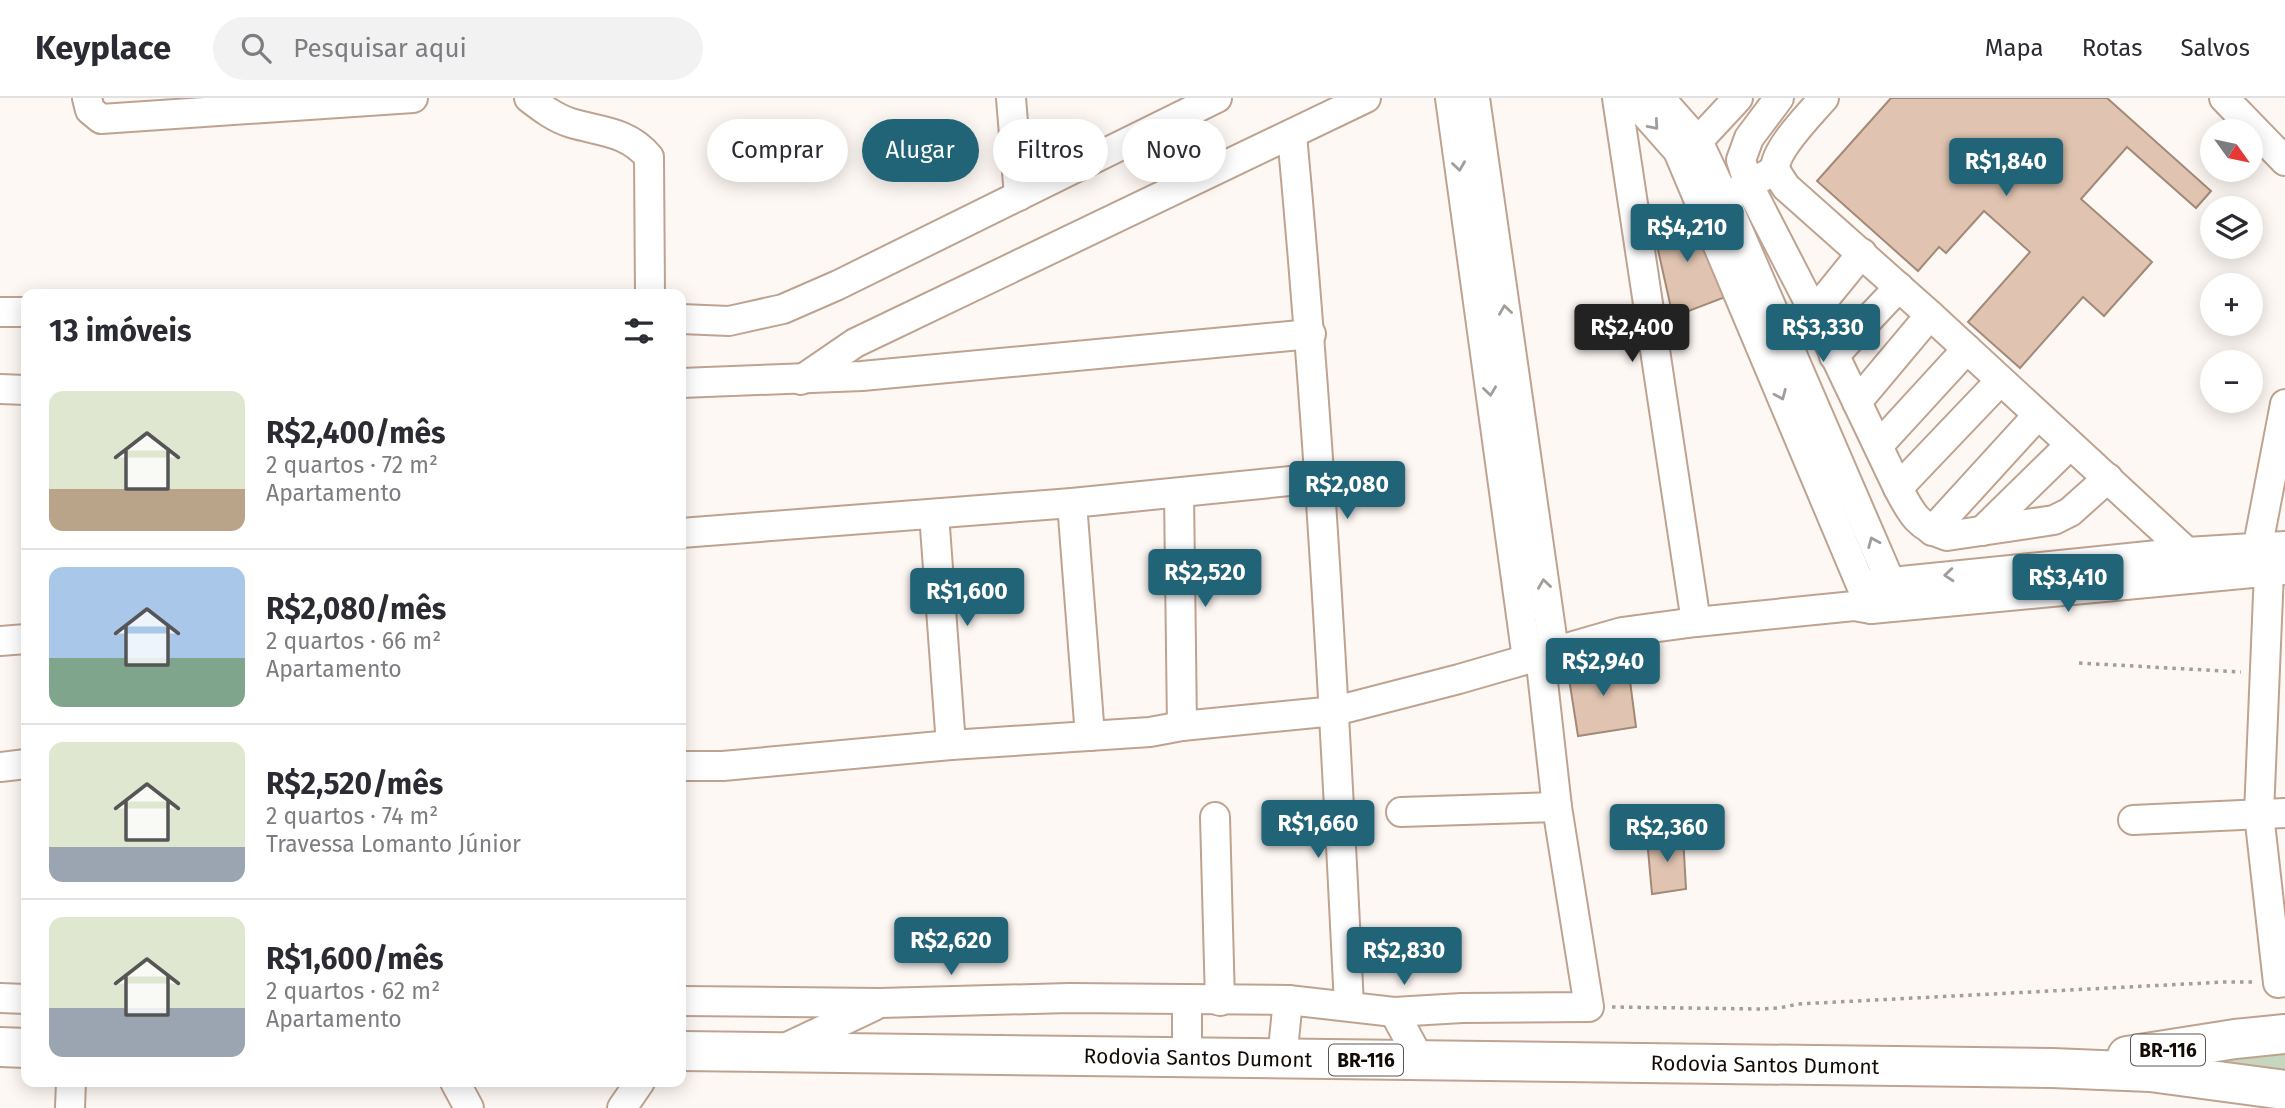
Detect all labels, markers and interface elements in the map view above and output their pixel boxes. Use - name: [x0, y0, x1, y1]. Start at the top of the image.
- search box: [213, 17, 703, 80]
- text: Keyplace: [35, 28, 171, 68]
- icon: search: [237, 29, 275, 67]
- text: Pesquisar aqui: [293, 33, 467, 64]
- text: Mapa: [1985, 34, 2044, 62]
- text: Rotas: [2082, 34, 2142, 62]
- text: Salvos: [2180, 34, 2250, 62]
- one-way arrow: [1646, 116, 1659, 129]
- chip: Comprar: [707, 119, 848, 182]
- chip: Alugar: [862, 119, 979, 182]
- chip: Filtros: [993, 119, 1108, 182]
- chip: Novo: [1122, 119, 1226, 182]
- north arrow: [2200, 119, 2263, 182]
- map controls: [2200, 119, 2263, 413]
- pin: R$1,840: [1941, 139, 2071, 198]
- text: R$1,840: [1965, 147, 2047, 175]
- one-way arrow: [1452, 160, 1467, 171]
- button: layers: [2200, 196, 2263, 259]
- pin: R$4,210: [1622, 204, 1752, 264]
- text: R$4,210: [1647, 213, 1727, 241]
- button: +: [2200, 273, 2263, 336]
- one-way arrow: [1498, 304, 1513, 316]
- pin: R$2,400: [1567, 304, 1697, 364]
- pin: R$3,330: [1758, 304, 1888, 364]
- icon: filters: [620, 312, 658, 350]
- text: 13 imóveis: [49, 313, 191, 349]
- text: R$2,400: [1590, 313, 1674, 341]
- text: R$3,330: [1782, 313, 1864, 341]
- button: −: [2200, 350, 2263, 413]
- one-way arrow: [1482, 385, 1497, 397]
- one-way arrow: [1773, 387, 1787, 400]
- text: R$2,400/mês: [266, 415, 446, 451]
- icon: home: [105, 419, 189, 503]
- text: 2 quartos · 72 m²: [266, 451, 438, 479]
- pin: R$2,080: [1282, 462, 1412, 521]
- text: R$2,080: [1305, 470, 1389, 498]
- text: Apartamento: [266, 479, 402, 507]
- one-way arrow: [1867, 536, 1881, 549]
- pin: R$2,520: [1140, 550, 1270, 609]
- pin: R$3,410: [2003, 554, 2133, 614]
- text: R$2,520: [1164, 558, 1246, 586]
- text: R$3,410: [2028, 563, 2108, 591]
- one-way arrow: [1943, 567, 1954, 582]
- pin: R$1,600: [902, 568, 1032, 628]
- text: R$1,600: [926, 577, 1008, 605]
- one-way arrow: [1537, 578, 1552, 589]
- text: R$2,080/mês: [266, 591, 446, 627]
- icon: home: [105, 595, 189, 679]
- text: 2 quartos · 66 m²: [266, 627, 441, 655]
- pin: R$2,940: [1538, 638, 1668, 698]
- text: R$2,940: [1562, 647, 1644, 675]
- text: Apartamento: [266, 655, 402, 683]
- text: R$2,520/mês: [266, 766, 443, 802]
- icon: home: [105, 770, 189, 854]
- pin: R$1,660: [1253, 800, 1383, 860]
- text: 2 quartos · 74 m²: [266, 802, 438, 830]
- pin: R$2,360: [1602, 804, 1732, 864]
- text: R$1,660: [1277, 809, 1359, 837]
- text: R$2,360: [1626, 813, 1708, 841]
- text: Travessa Lomanto Júnior: [266, 830, 521, 858]
- pin: R$2,620: [886, 918, 1016, 977]
- text: R$2,620: [910, 926, 992, 954]
- pin: R$2,830: [1339, 928, 1469, 987]
- text: R$2,830: [1363, 936, 1445, 964]
- text: R$1,600/mês: [266, 941, 444, 977]
- icon: home: [105, 945, 189, 1029]
- text: 2 quartos · 62 m²: [266, 977, 440, 1005]
- text: Apartamento: [266, 1005, 402, 1033]
- road number: BR-116: [2131, 1034, 2205, 1066]
- street label: Rodovia Santos Dumont: [1083, 1043, 1313, 1073]
- road number: BR-116: [1329, 1044, 1403, 1076]
- street label: Rodovia Santos Dumont: [1650, 1050, 1880, 1080]

